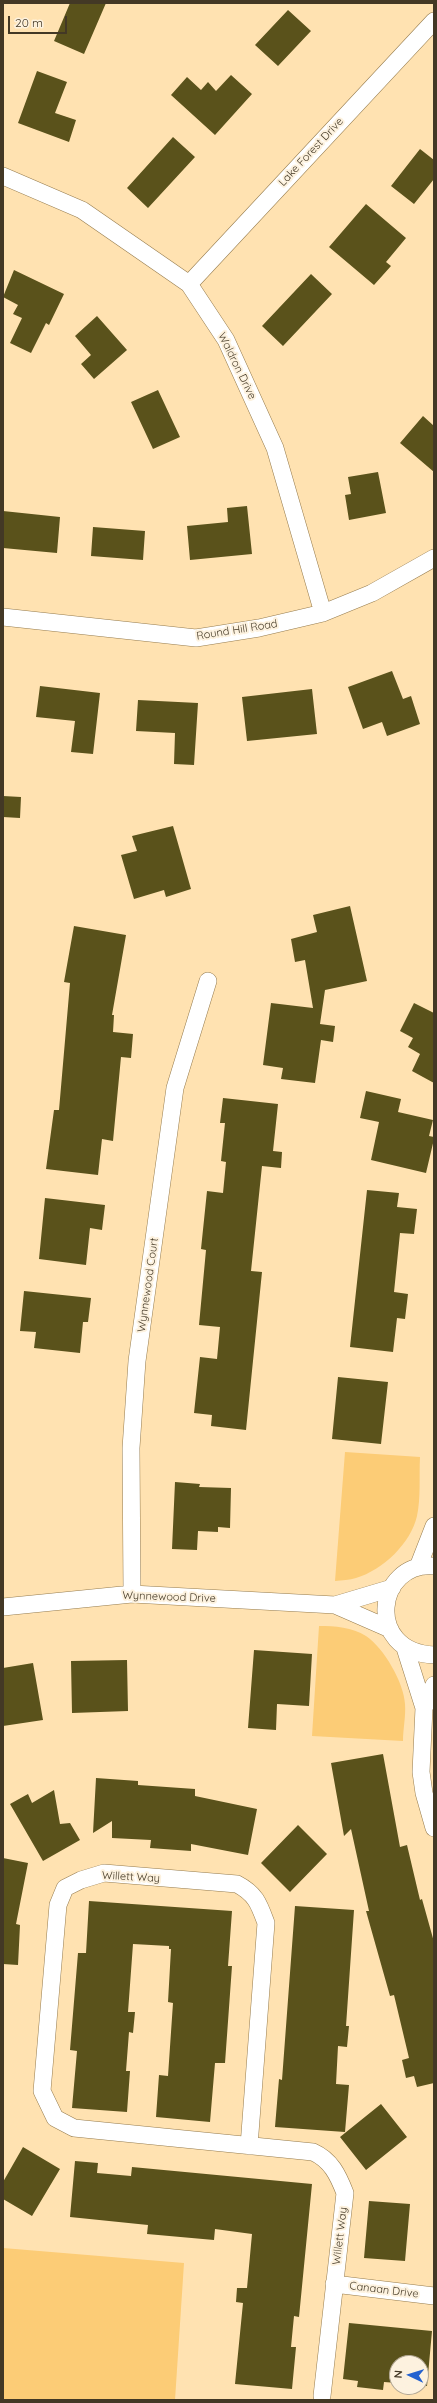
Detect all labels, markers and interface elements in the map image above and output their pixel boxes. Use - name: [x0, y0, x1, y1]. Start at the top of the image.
- scale bar: [10, 8, 69, 34]
- text: 20 m: [15, 15, 43, 30]
- street label: Lake Forest Drive: [276, 115, 346, 189]
- street label: Waldron Drive: [215, 330, 259, 402]
- street label: Round Hill Road: [196, 617, 278, 643]
- street label: Wynnewood Court: [135, 1237, 161, 1333]
- street label: Wynnewood Drive: [122, 1589, 216, 1605]
- street label: Willett Way: [102, 1869, 160, 1885]
- street label: Willett Way: [330, 2206, 350, 2266]
- street label: Canaan Drive: [349, 2279, 419, 2301]
- north arrow: [389, 2355, 429, 2395]
- text: N: [391, 2370, 405, 2379]

